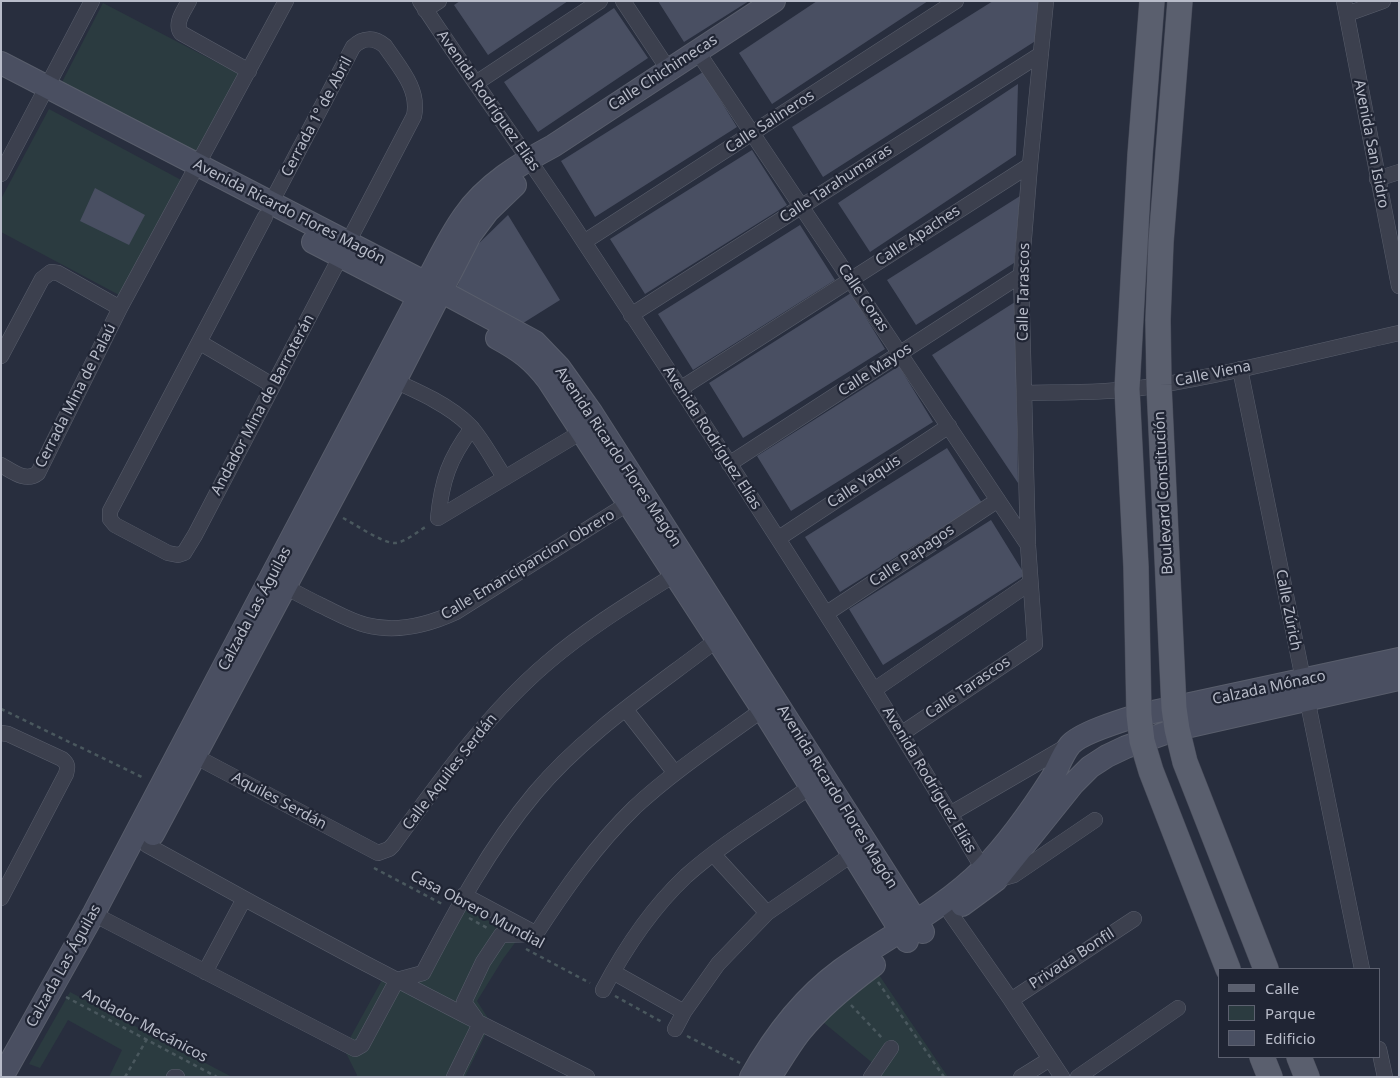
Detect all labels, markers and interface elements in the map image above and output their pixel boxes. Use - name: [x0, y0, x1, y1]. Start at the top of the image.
- street label: Avenida Rodríguez Elías: [433, 27, 543, 175]
- street label: Calle Chichimecas: [605, 31, 721, 115]
- street label: Cerrada 1° de Abril: [278, 54, 356, 180]
- street label: Avenida San Isidro: [1350, 78, 1392, 210]
- street label: Calle Salineros: [722, 87, 818, 157]
- street label: Calle Tarahumaras: [776, 141, 896, 227]
- street label: Avenida Ricardo Flores Magón: [190, 156, 388, 268]
- street label: Calle Apaches: [872, 202, 964, 270]
- street label: Calle Tarascos: [1014, 243, 1034, 341]
- street label: Calle Coras: [834, 261, 892, 335]
- street label: Andador Mina de Barroterán: [208, 311, 318, 499]
- street label: Cerrada Mina de Palaú: [32, 321, 120, 471]
- street label: Calle Mayos: [835, 340, 915, 400]
- street label: Calle Viena: [1173, 357, 1253, 391]
- street label: Avenida Rodríguez Elías: [659, 363, 765, 513]
- street label: Avenida Ricardo Flores Magón: [551, 364, 685, 550]
- street label: Boulevard Constitución: [1151, 411, 1177, 575]
- street label: Calle Yaquis: [824, 452, 904, 512]
- street label: Calle Emancipancion Obrero: [438, 506, 618, 624]
- street label: Calle Papagos: [866, 521, 958, 591]
- street label: Calzada Las Águilas: [215, 544, 295, 674]
- street label: Calle Zúrich: [1271, 568, 1305, 652]
- street label: Calle Tarascos: [922, 653, 1014, 723]
- street label: Calzada Mónaco: [1211, 667, 1327, 709]
- street label: Avenida Ricardo Flores Magón: [773, 702, 901, 892]
- street label: Avenida Rodríguez Elías: [878, 704, 980, 856]
- street label: Calle Aquiles Serdán: [399, 710, 501, 834]
- street label: Aquiles Serdán: [228, 768, 330, 834]
- street label: Casa Obrero Mundial: [407, 867, 547, 953]
- street label: Calzada Las Águilas: [23, 901, 105, 1031]
- street label: Privada Bonfil: [1026, 925, 1118, 993]
- legend: [1218, 968, 1380, 1058]
- text: Calle: [1265, 978, 1299, 998]
- street label: Andador Mecánicos: [79, 985, 211, 1067]
- text: Parque: [1265, 1003, 1315, 1023]
- text: Edificio: [1265, 1028, 1316, 1048]

